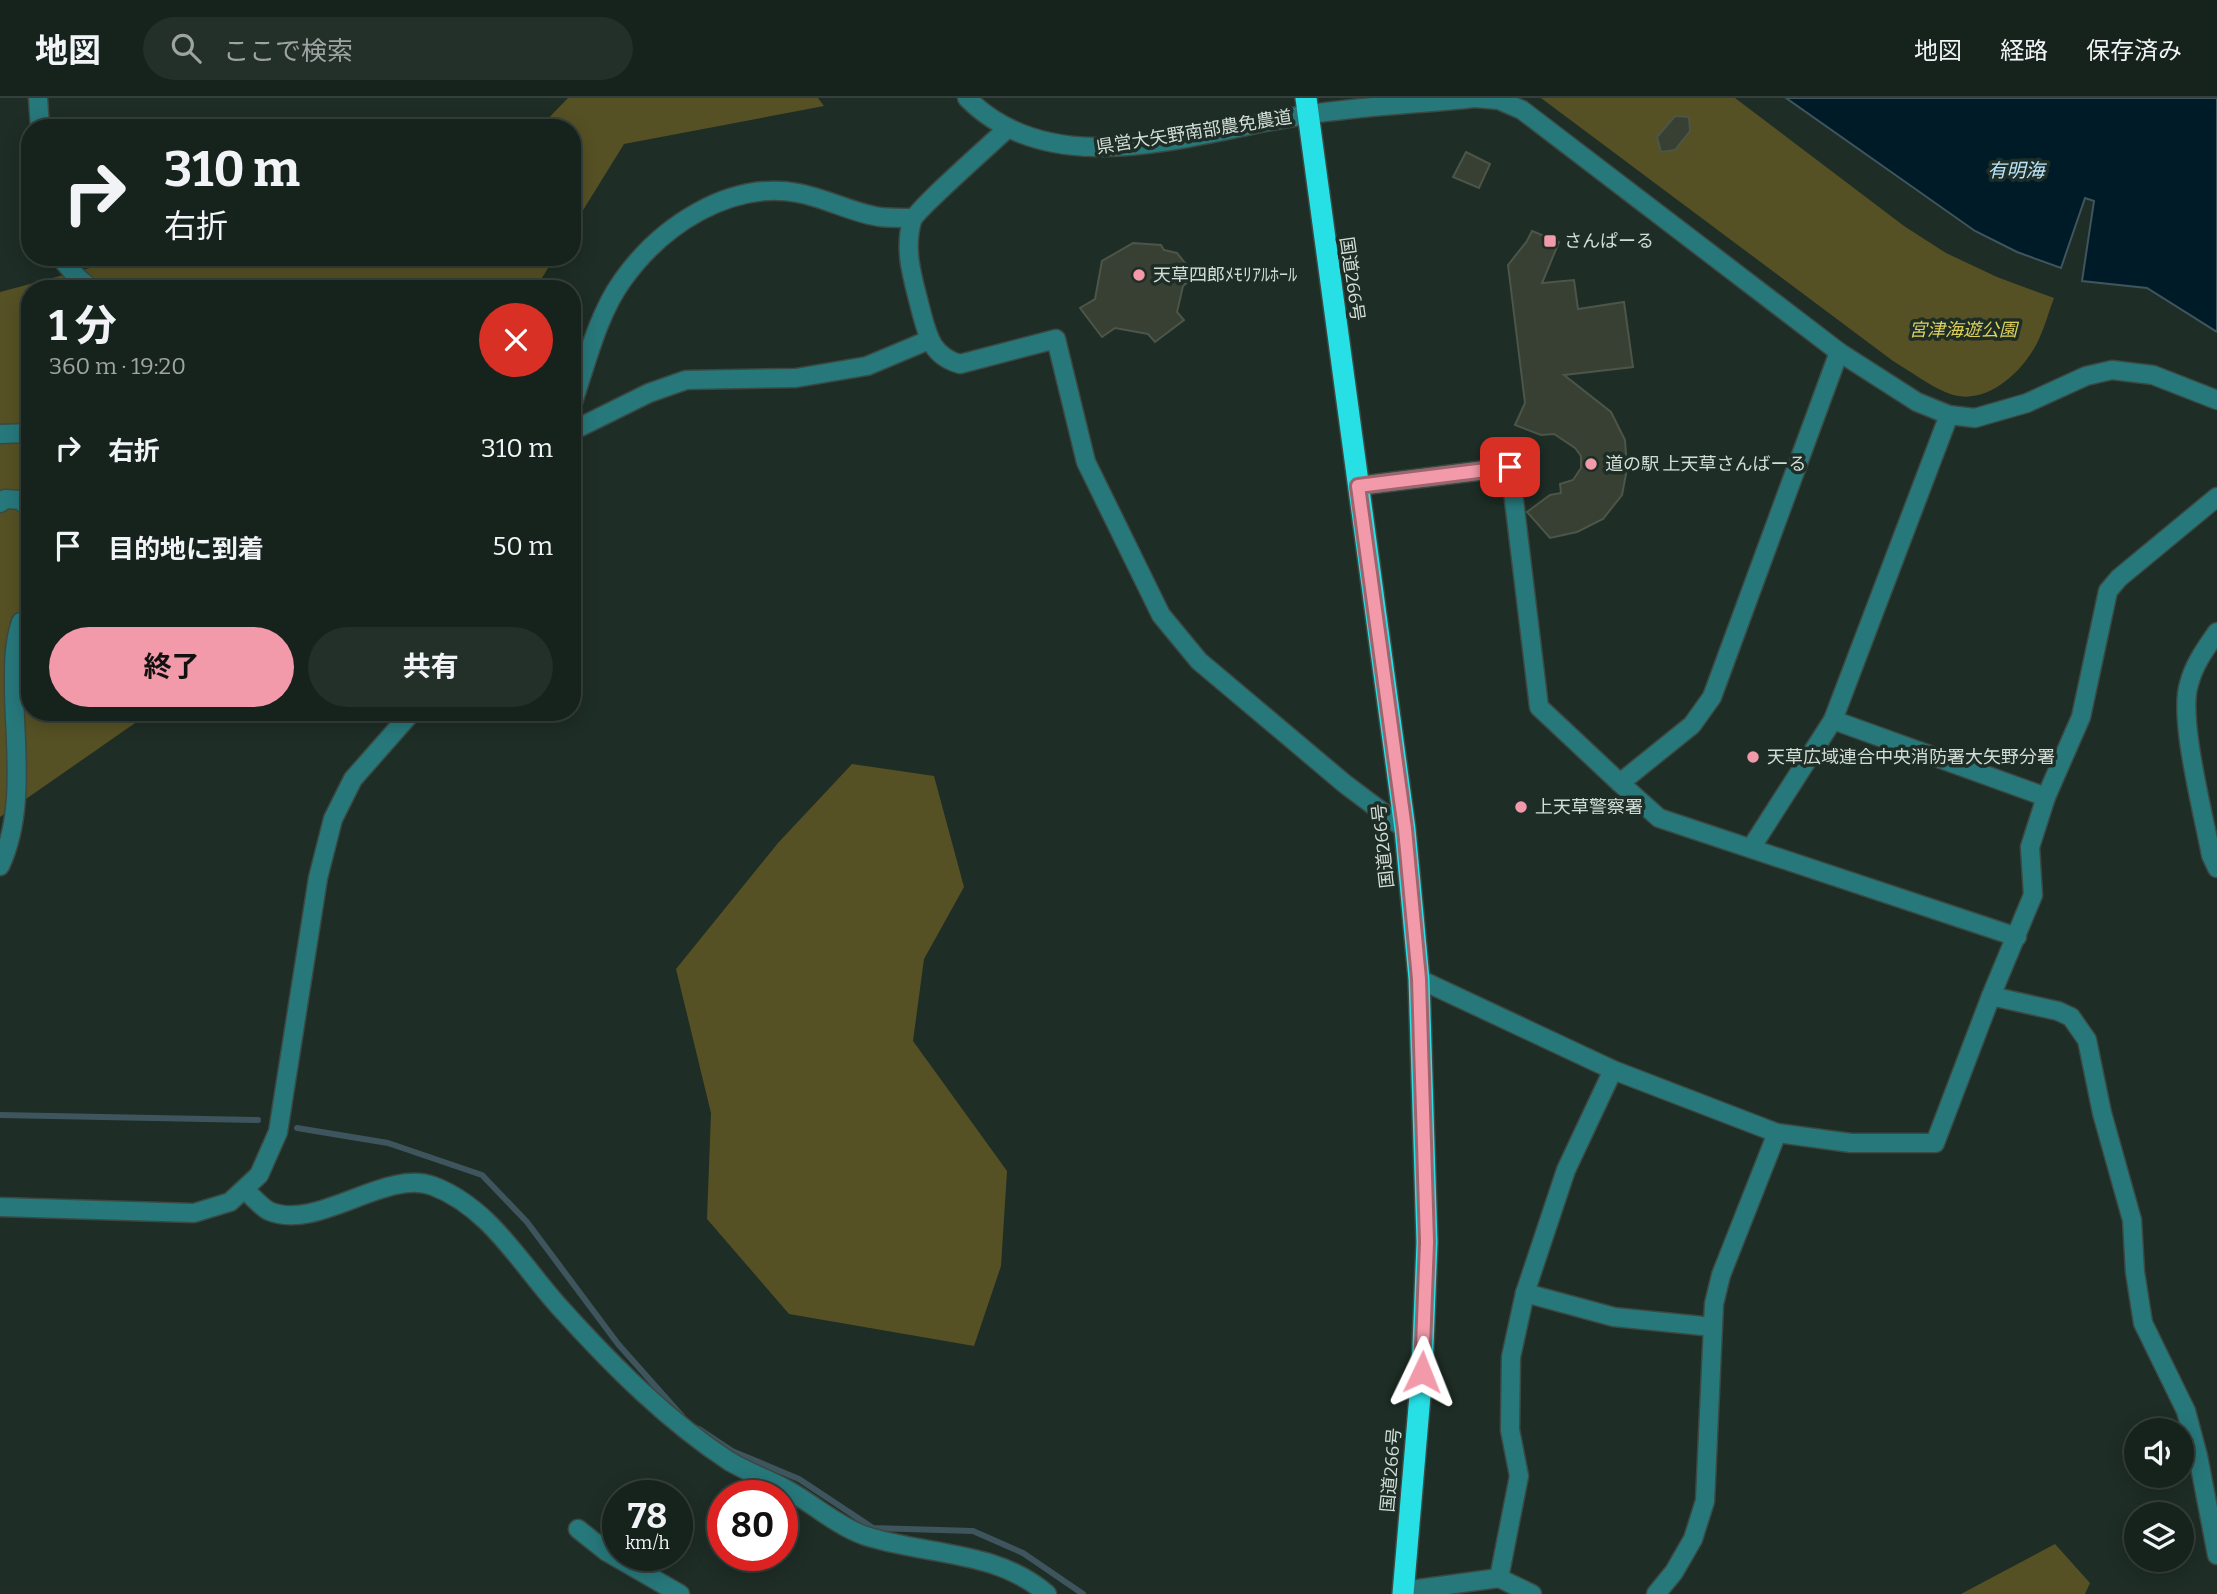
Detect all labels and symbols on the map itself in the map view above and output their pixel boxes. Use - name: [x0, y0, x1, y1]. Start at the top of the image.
- street label: 県営大矢野南部農免農道: [1094, 106, 1294, 158]
- water label: 有明海: [1987, 159, 2047, 182]
- place label: さんぱーる: [1564, 230, 1654, 252]
- marker: さんぱーる: [1542, 233, 1558, 249]
- street label: 国道266号: [1335, 235, 1369, 323]
- place label: 天草四郎ﾒﾓﾘｱﾙﾎｰﾙ: [1153, 264, 1297, 286]
- marker: 天草四郎ﾒﾓﾘｱﾙﾎｰﾙ: [1131, 267, 1147, 283]
- park label: 宮津海遊公園: [1909, 319, 2020, 341]
- pin: [1480, 437, 1540, 497]
- place label: 道の駅 上天草さんばーる: [1605, 453, 1807, 475]
- marker: 道の駅 上天草さんばーる: [1583, 456, 1599, 472]
- place label: 天草広域連合中央消防署大矢野分署: [1767, 746, 2055, 768]
- marker: 天草広域連合中央消防署大矢野分署: [1745, 749, 1761, 765]
- place label: 上天草警察署: [1535, 796, 1643, 818]
- marker: 上天草警察署: [1513, 799, 1529, 815]
- street label: 国道266号: [1368, 803, 1398, 889]
- position arrow: [1385, 1335, 1459, 1409]
- street label: 国道266号: [1376, 1427, 1406, 1513]
- speed limit sign: 80: [707, 1480, 798, 1571]

